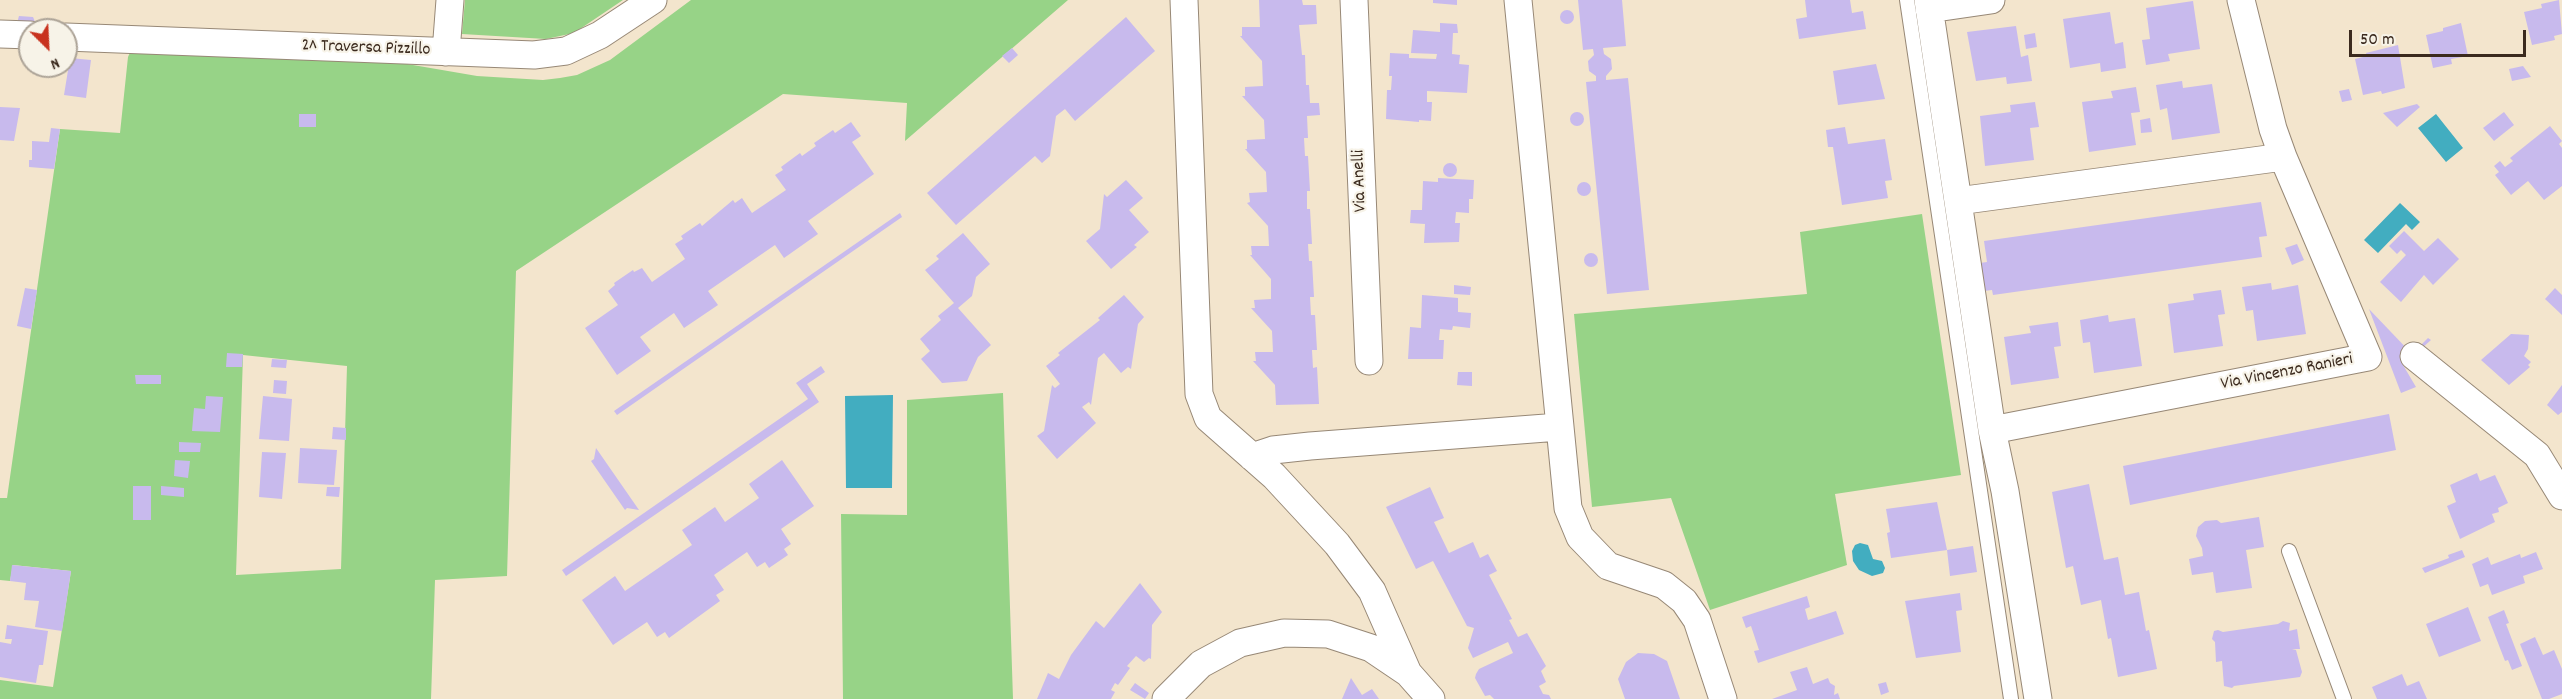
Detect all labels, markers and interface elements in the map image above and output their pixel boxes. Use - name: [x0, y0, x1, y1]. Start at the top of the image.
- north arrow: [18, 18, 78, 78]
- scale bar: [2352, 18, 2529, 56]
- text: 50 m: [2360, 28, 2395, 53]
- street label: 2^ Traversa Pizzillo: [301, 36, 431, 62]
- text: N: [46, 51, 63, 75]
- street label: Via Anelli: [1349, 149, 1373, 213]
- street label: Via Vincenzo Ranieri: [2219, 350, 2355, 396]

